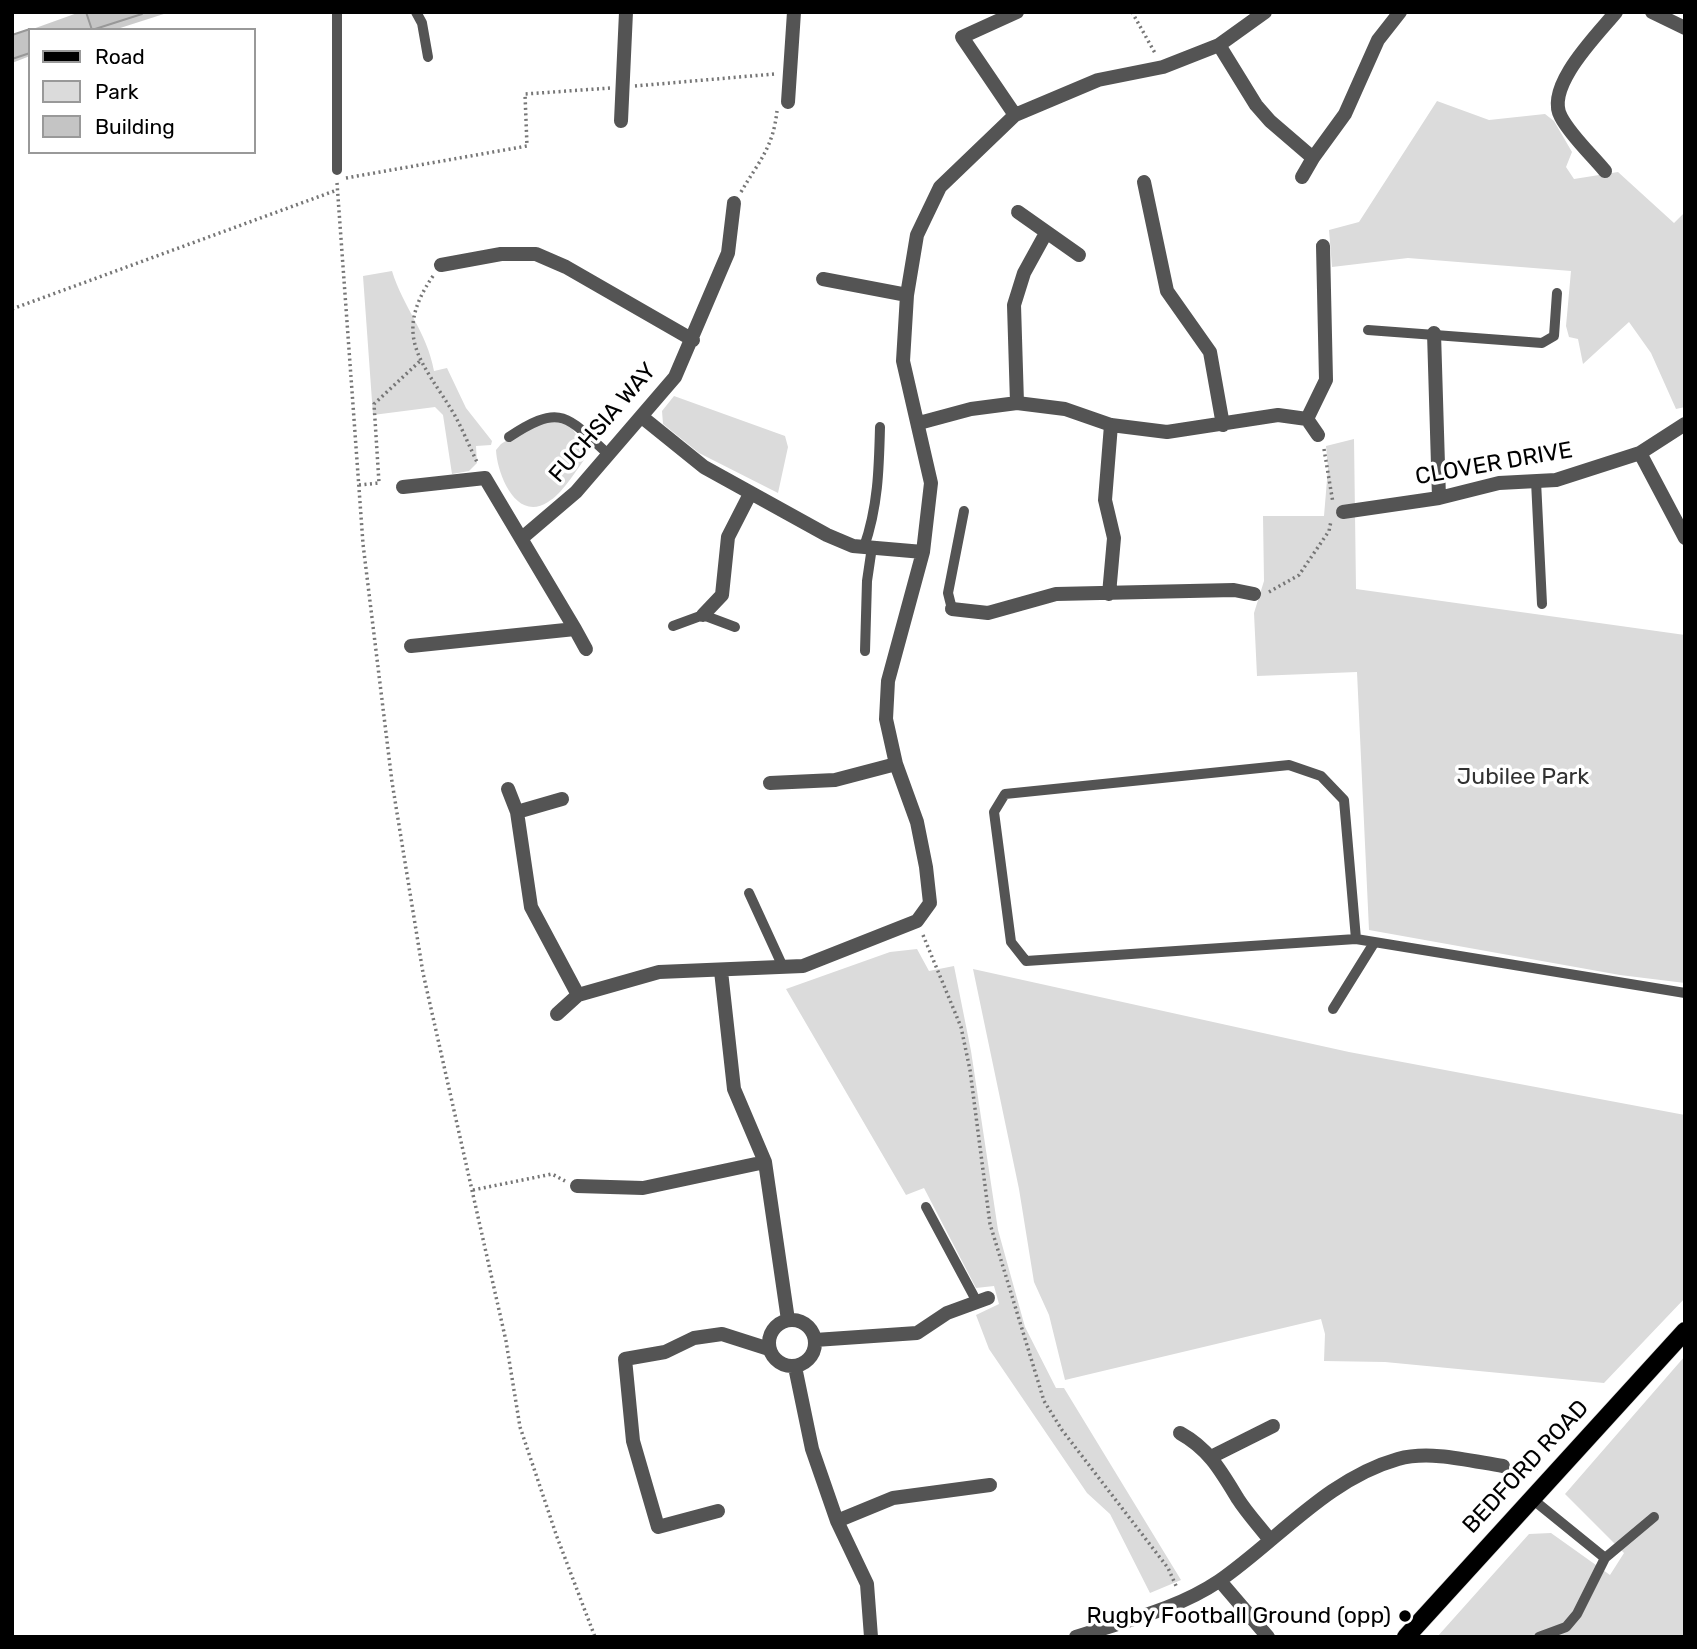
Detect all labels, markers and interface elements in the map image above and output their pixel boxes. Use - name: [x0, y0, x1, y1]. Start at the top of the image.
- legend: [28, 28, 256, 154]
- text: Road: [95, 44, 145, 69]
- text: Park: [95, 79, 139, 104]
- text: Building: [95, 114, 175, 139]
- street label: FUCHSIA WAY: [544, 358, 662, 488]
- street label: CLOVER DRIVE: [1413, 437, 1575, 491]
- park label: Jubilee Park: [1457, 763, 1589, 791]
- street label: BEDFORD ROAD: [1457, 1395, 1595, 1539]
- place label: Rugby Football Ground (opp): [1087, 1602, 1391, 1630]
- marker: Rugby Football Ground (opp): [1397, 1608, 1413, 1624]

